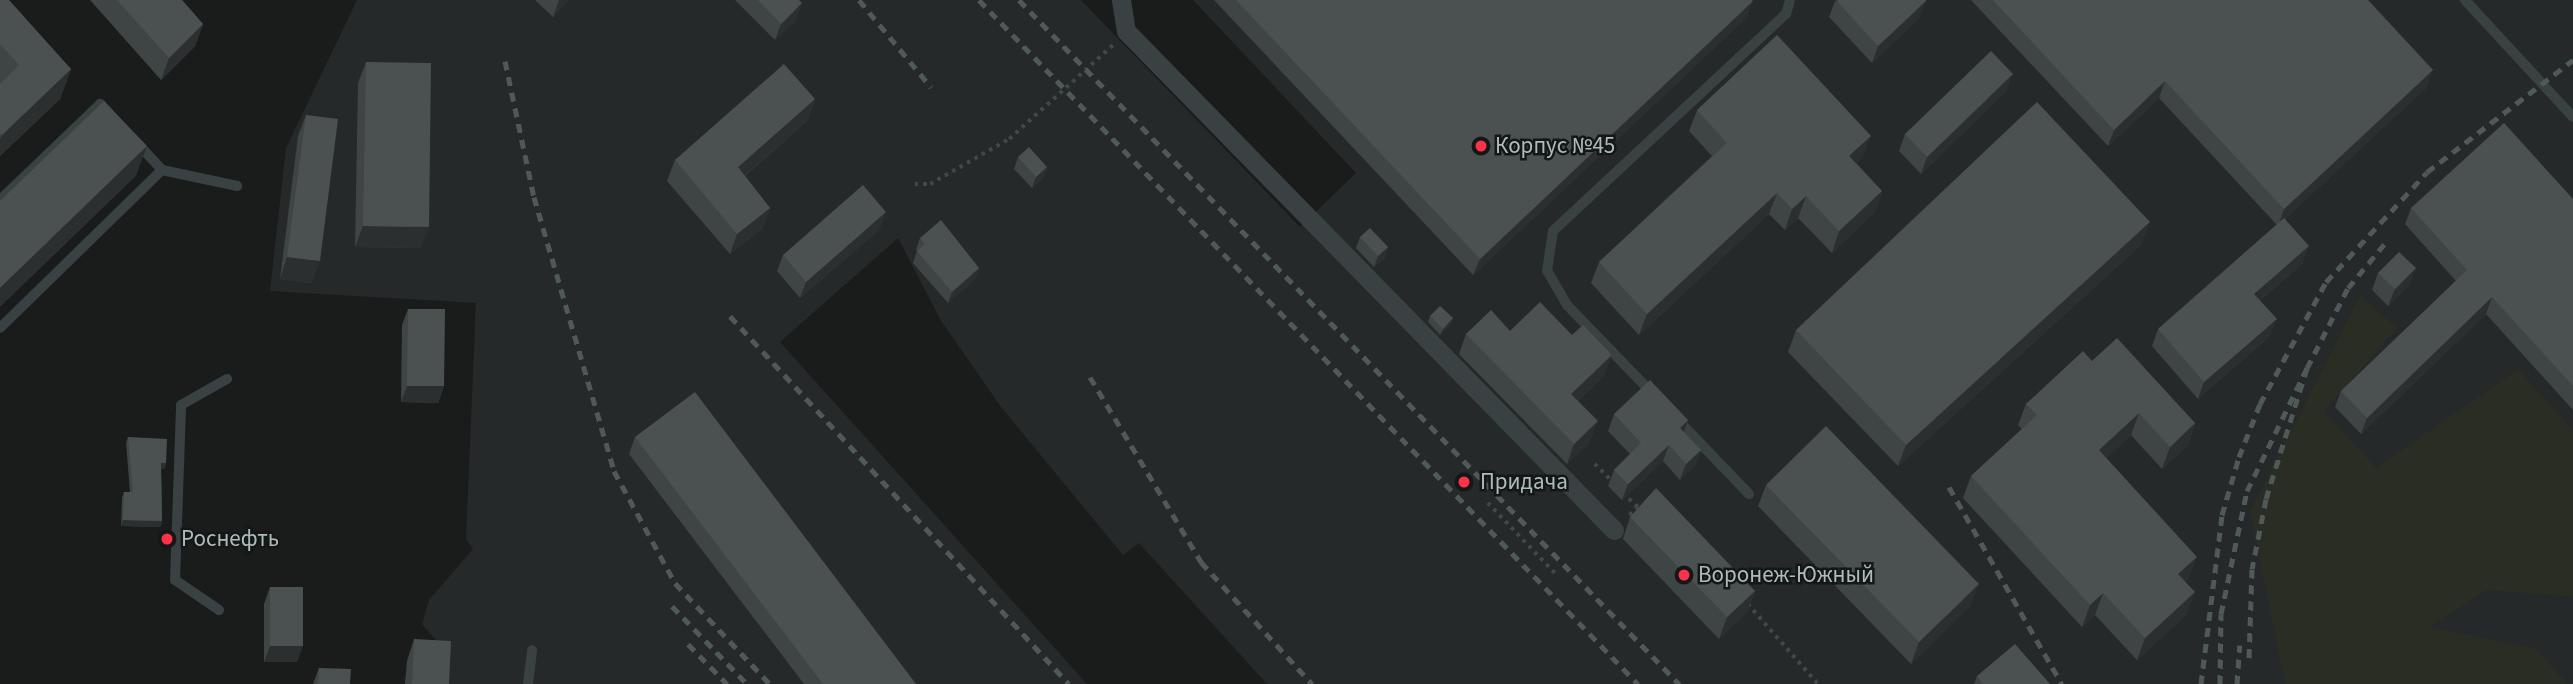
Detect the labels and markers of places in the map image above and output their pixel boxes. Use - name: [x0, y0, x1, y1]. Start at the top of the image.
- place label: Корпус №45: [1495, 132, 1615, 160]
- marker: Корпус №45: [1473, 138, 1489, 154]
- place label: Придача: [1480, 468, 1568, 496]
- marker: Придача: [1454, 472, 1474, 492]
- place label: Роснефть: [181, 525, 279, 553]
- marker: Роснефть: [159, 531, 175, 547]
- place label: Воронеж-Южный: [1698, 561, 1874, 589]
- marker: Воронеж-Южный: [1676, 567, 1692, 583]

